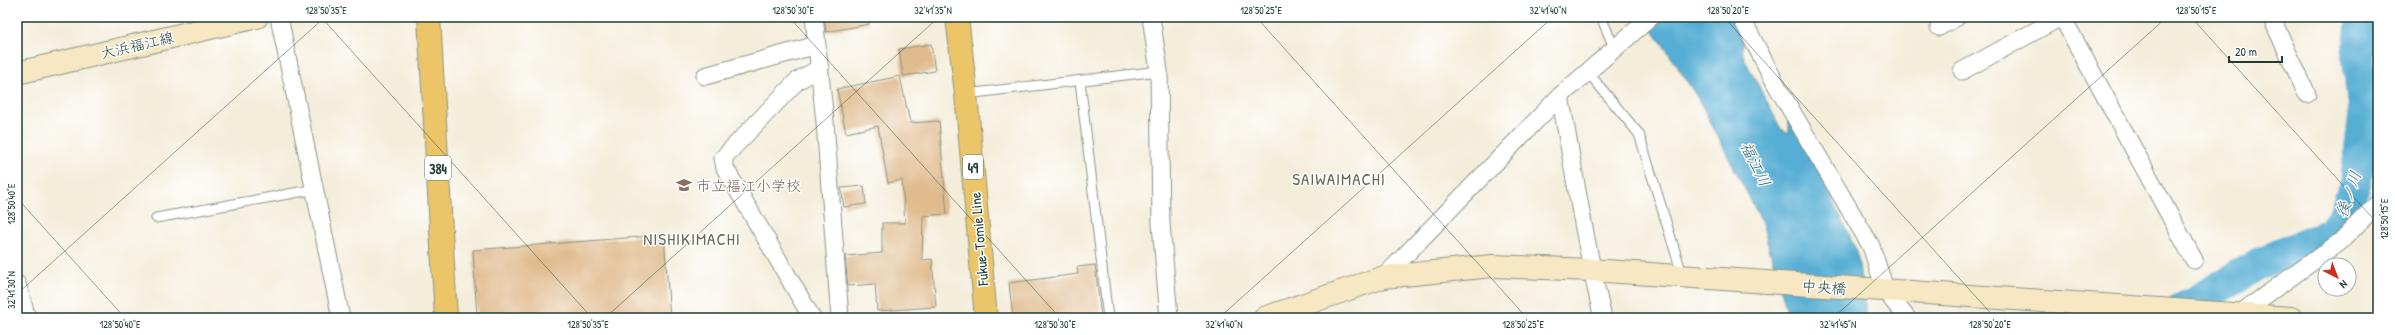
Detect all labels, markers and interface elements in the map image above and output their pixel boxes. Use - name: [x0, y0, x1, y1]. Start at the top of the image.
- text: 128°50'35"E: [305, 4, 347, 17]
- text: 128°50'30"E: [772, 4, 814, 17]
- text: 32°41'35"N: [914, 4, 952, 17]
- text: 128°50'25"E: [1240, 4, 1282, 17]
- text: 32°41'40"N: [1529, 4, 1567, 17]
- text: 128°50'20"E: [1707, 4, 1750, 17]
- text: 128°50'15"E: [2176, 4, 2217, 17]
- street label: 大浜福江線: [98, 26, 176, 64]
- scale bar: [2229, 38, 2282, 64]
- text: 20 m: [2235, 43, 2257, 60]
- water label: 福江川: [1736, 138, 1776, 190]
- road number: 49: [963, 155, 983, 179]
- road number: 384: [425, 156, 451, 180]
- district label: SAIWAIMACHI: [1292, 167, 1386, 190]
- water label: 後ノ川: [2330, 168, 2366, 220]
- place label: 市立福江小学校: [696, 175, 801, 196]
- school or university icon: 市立福江小学校: [675, 176, 693, 194]
- text: 128°50'40"E: [5, 183, 18, 225]
- street label: Fukue-Tomie Line: [964, 191, 994, 288]
- text: 128°50'15"E: [2378, 198, 2391, 239]
- district label: NISHIKIMACHI: [643, 227, 741, 250]
- north arrow: [2317, 257, 2357, 297]
- text: 32°41'30"N: [5, 271, 18, 309]
- street label: 中央橋: [1801, 275, 1847, 299]
- text: N: [2337, 277, 2351, 292]
- text: 128°50'40"E: [100, 318, 141, 331]
- text: 128°50'35"E: [567, 318, 609, 331]
- text: 128°50'30"E: [1034, 318, 1076, 331]
- text: 32°41'40"N: [1205, 318, 1243, 331]
- text: 128°50'25"E: [1502, 318, 1544, 331]
- text: 32°41'45"N: [1820, 318, 1856, 331]
- text: 128°50'20"E: [1969, 318, 2012, 331]

